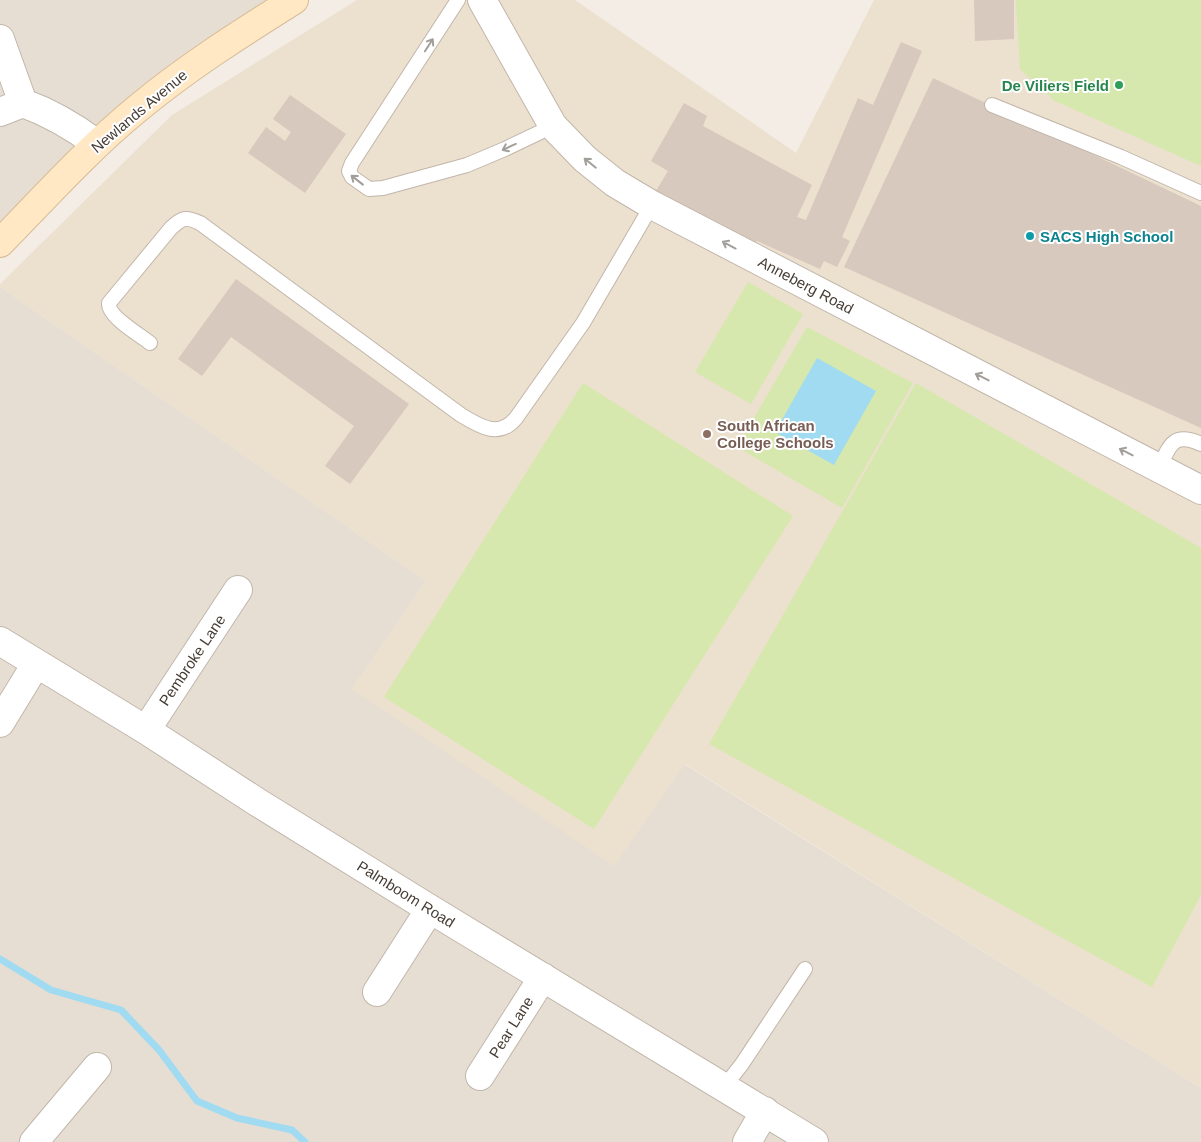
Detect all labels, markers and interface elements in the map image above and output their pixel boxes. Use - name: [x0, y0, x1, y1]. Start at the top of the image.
- one-way arrow: [424, 38, 434, 52]
- street label: Newlands Avenue: [88, 66, 190, 156]
- place label: De Viliers Field: [1002, 77, 1109, 94]
- marker: De Viliers Field: [1113, 79, 1125, 91]
- one-way arrow: [502, 143, 517, 152]
- one-way arrow: [584, 157, 597, 168]
- one-way arrow: [350, 175, 363, 186]
- place label: SACS High School: [1040, 228, 1173, 245]
- marker: SACS High School: [1024, 230, 1036, 242]
- one-way arrow: [722, 240, 737, 250]
- street label: Anneberg Road: [756, 253, 856, 317]
- one-way arrow: [975, 372, 990, 381]
- place label: South African College Schools: [717, 417, 834, 451]
- marker: South African College Schools: [701, 428, 713, 440]
- one-way arrow: [1119, 447, 1134, 457]
- street label: Pembroke Lane: [155, 611, 229, 709]
- street label: Palmboom Road: [354, 857, 458, 931]
- street label: Pear Lane: [485, 993, 537, 1061]

